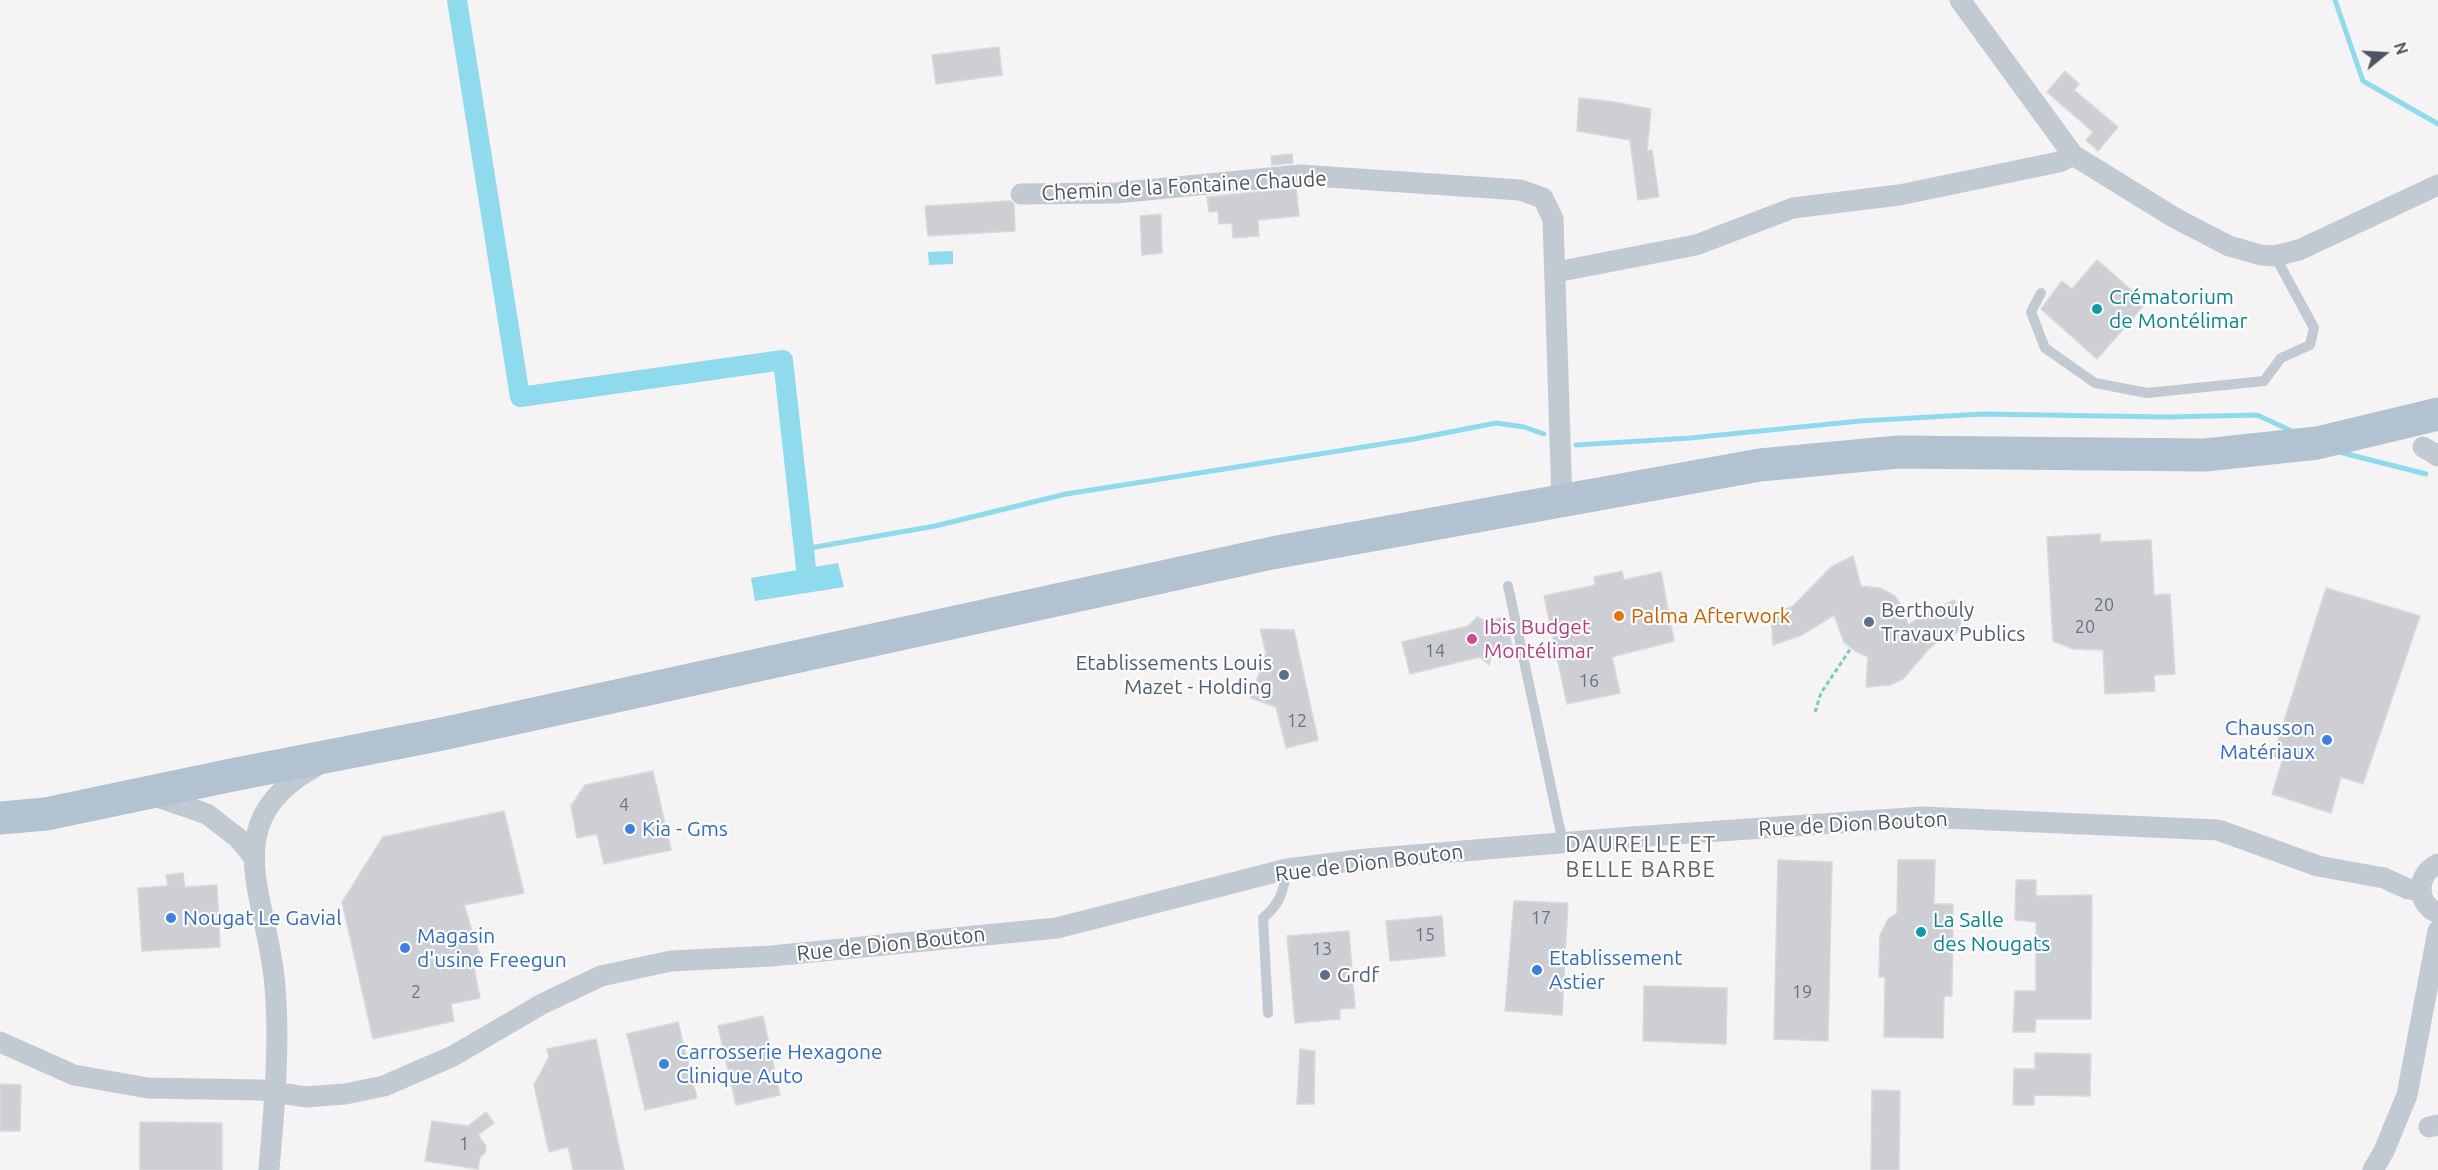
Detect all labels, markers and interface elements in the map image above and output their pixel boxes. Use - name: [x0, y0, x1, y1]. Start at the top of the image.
- north arrow: [2354, 24, 2414, 84]
- text: N: [2391, 40, 2412, 57]
- street label: Chemin de la Fontaine Chaude: [1041, 166, 1327, 206]
- place label: Crématorium de Montélimar: [2109, 284, 2247, 334]
- marker: Crématorium de Montélimar: [2090, 302, 2104, 316]
- house number: 20: [2094, 594, 2114, 616]
- place label: Berthouly Travaux Publics: [1881, 597, 2025, 647]
- place label: Palma Afterwork: [1631, 603, 1790, 629]
- marker: Palma Afterwork: [1612, 609, 1626, 623]
- place label: Ibis Budget Montélimar: [1484, 614, 1594, 664]
- marker: Berthouly Travaux Publics: [1862, 615, 1876, 629]
- house number: 20: [2075, 616, 2095, 638]
- marker: Ibis Budget Montélimar: [1465, 632, 1479, 646]
- house number: 14: [1425, 640, 1445, 662]
- place label: Etablissements Louis Mazet - Holding: [1075, 650, 1272, 700]
- marker: Etablissements Louis Mazet - Holding: [1277, 668, 1291, 682]
- house number: 16: [1579, 670, 1599, 692]
- house number: 12: [1287, 710, 1307, 732]
- place label: Chausson Matériaux: [2220, 715, 2315, 765]
- marker: Chausson Matériaux: [2320, 733, 2334, 747]
- house number: 4: [619, 794, 629, 816]
- street label: Rue de Dion Bouton: [1758, 806, 1948, 842]
- place label: Kia - Gms: [642, 816, 728, 842]
- marker: Kia - Gms: [623, 822, 637, 836]
- district label: DAURELLE ET BELLE BARBE: [1565, 832, 1717, 884]
- street label: Rue de Dion Bouton: [1274, 839, 1464, 887]
- place label: Nougat Le Gavial: [183, 905, 342, 931]
- house number: 17: [1531, 907, 1551, 929]
- place label: La Salle des Nougats: [1933, 907, 2050, 957]
- marker: Nougat Le Gavial: [164, 911, 178, 925]
- street label: Rue de Dion Bouton: [796, 922, 986, 966]
- place label: Magasin d'usine Freegun: [417, 923, 567, 973]
- house number: 15: [1415, 924, 1435, 946]
- marker: La Salle des Nougats: [1914, 925, 1928, 939]
- house number: 13: [1312, 938, 1332, 960]
- marker: Magasin d'usine Freegun: [398, 941, 412, 955]
- place label: Etablissement Astier: [1549, 945, 1682, 995]
- place label: Grdf: [1337, 962, 1379, 988]
- marker: Etablissement Astier: [1530, 963, 1544, 977]
- marker: Grdf: [1318, 968, 1332, 982]
- house number: 2: [411, 981, 421, 1003]
- house number: 19: [1792, 981, 1812, 1003]
- place label: Carrosserie Hexagone Clinique Auto: [676, 1039, 883, 1089]
- marker: Carrosserie Hexagone Clinique Auto: [657, 1057, 671, 1071]
- house number: 1: [459, 1133, 469, 1155]

